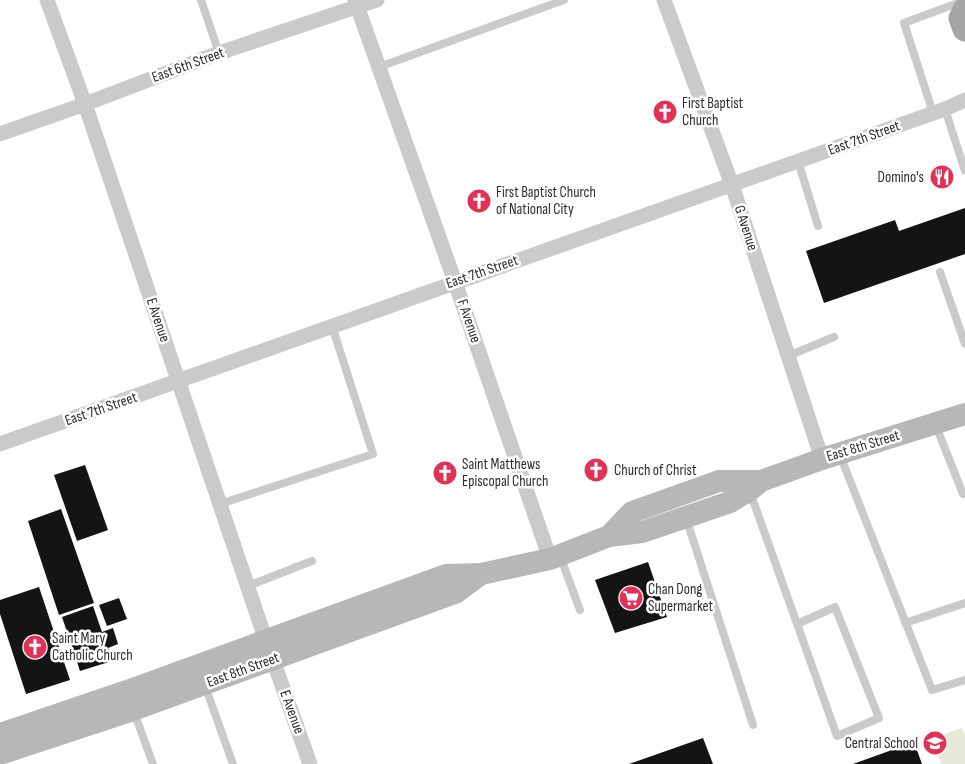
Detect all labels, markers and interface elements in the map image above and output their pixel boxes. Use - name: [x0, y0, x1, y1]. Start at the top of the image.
- street label: East 6th Street: [149, 43, 227, 87]
- place label: First Baptist Church: [682, 94, 744, 130]
- church icon: First Baptist Church: [652, 99, 678, 125]
- street label: East 7th Street: [825, 116, 903, 160]
- restaurant icon: Domino's: [929, 164, 955, 190]
- place label: Domino's: [878, 168, 924, 187]
- place label: First Baptist Church of National City: [496, 183, 596, 219]
- church icon: First Baptist Church of National City: [466, 188, 492, 214]
- street label: G Avenue: [730, 203, 762, 253]
- street label: East 7th Street: [443, 251, 521, 293]
- street label: E Avenue: [142, 296, 174, 344]
- street label: F Avenue: [453, 297, 485, 345]
- street label: East 7th Street: [62, 388, 140, 430]
- street label: East 8th Street: [824, 426, 902, 466]
- place label: Saint Matthews Episcopal Church: [462, 455, 548, 491]
- church icon: Church of Christ: [583, 457, 609, 483]
- church icon: Saint Matthews Episcopal Church: [432, 460, 458, 486]
- place label: Church of Christ: [614, 461, 697, 480]
- place label: Chan Dong Supermarket: [648, 580, 713, 616]
- supermarket icon: Chan Dong Supermarket: [618, 585, 644, 611]
- place label: Saint Mary Catholic Church: [52, 629, 133, 665]
- church icon: Saint Mary Catholic Church: [22, 634, 48, 660]
- street label: East 8th Street: [204, 648, 282, 692]
- street label: E Avenue: [275, 687, 309, 737]
- school or university icon: Central School: [922, 730, 948, 756]
- place label: Central School: [845, 734, 918, 753]

